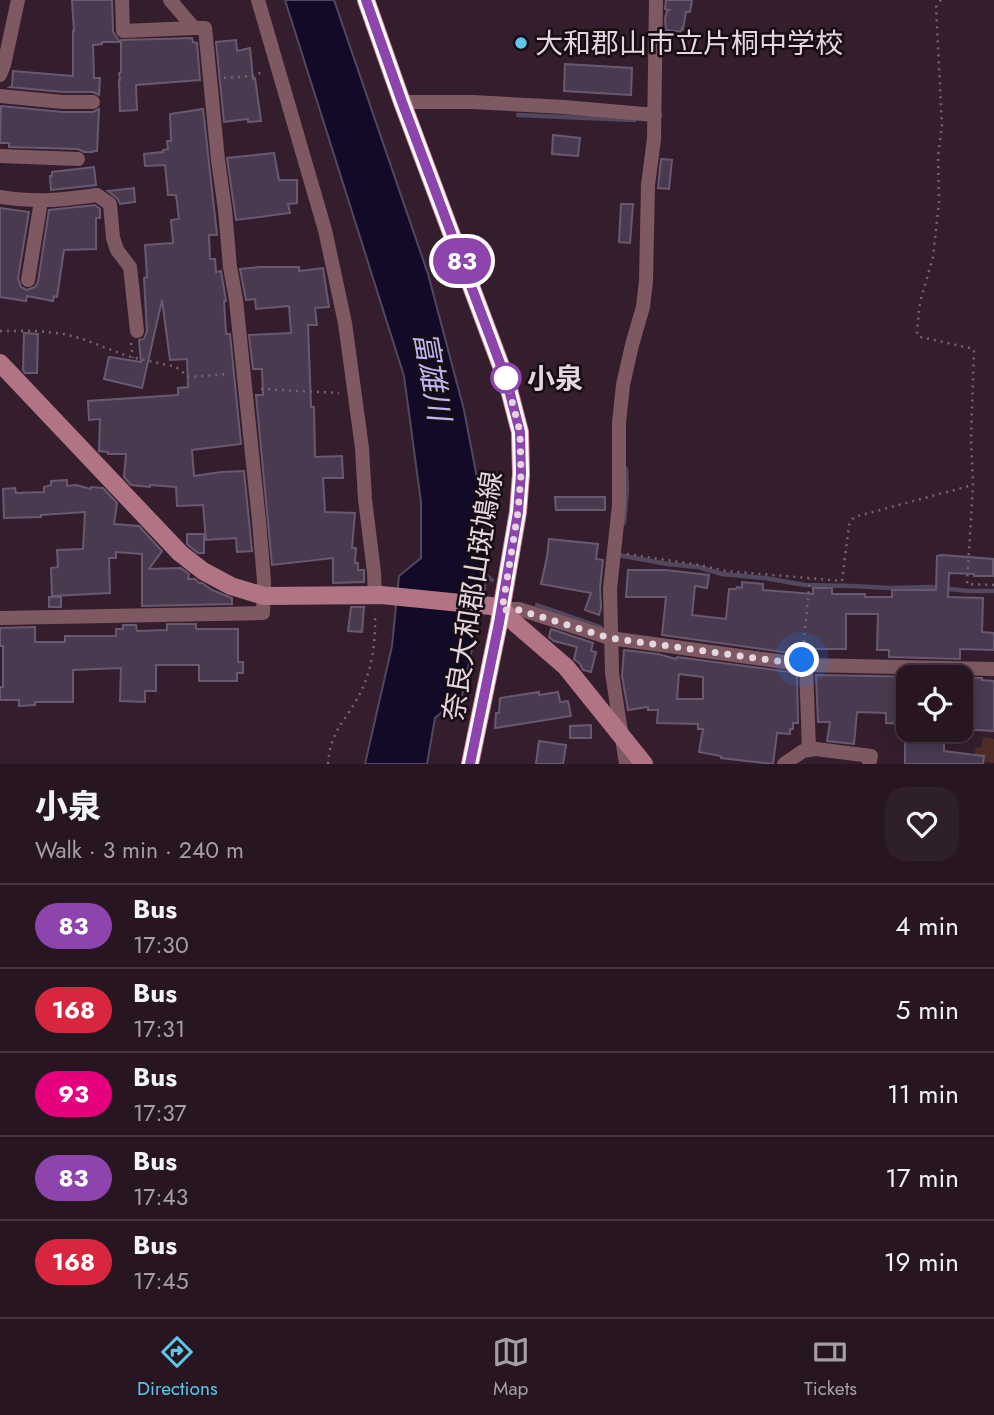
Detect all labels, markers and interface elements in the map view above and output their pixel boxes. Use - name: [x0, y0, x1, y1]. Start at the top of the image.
- place label: 大和郡山市立片桐中学校: [535, 23, 843, 64]
- marker: 大和郡山市立片桐中学校: [513, 35, 529, 51]
- line badge: 83: [430, 238, 494, 284]
- text: 83: [447, 243, 477, 278]
- water label: 富雄川: [404, 328, 462, 427]
- place label: 小泉: [527, 358, 583, 399]
- marker: 小泉: [491, 363, 521, 393]
- street label: 奈良大和郡山斑鳩線: [433, 468, 512, 724]
- your location: [784, 642, 819, 677]
- map controls: [896, 665, 973, 742]
- button: locate: [896, 665, 973, 742]
- text: 小泉: [35, 783, 101, 830]
- button: heart: [885, 787, 959, 861]
- text: Walk · 3 min · 240 m: [35, 833, 244, 867]
- text: Bus: [133, 890, 177, 928]
- text: 4 min: [895, 907, 959, 945]
- text: 83: [59, 908, 88, 943]
- text: 17:30: [133, 928, 189, 962]
- text: Bus: [133, 974, 177, 1012]
- text: 5 min: [896, 991, 959, 1029]
- text: 168: [52, 992, 95, 1027]
- text: 17:31: [133, 1012, 185, 1046]
- text: Bus: [133, 1058, 177, 1096]
- text: 11 min: [887, 1075, 959, 1113]
- text: 93: [58, 1076, 89, 1111]
- text: 17:37: [133, 1096, 187, 1130]
- text: Bus: [133, 1142, 177, 1180]
- text: 17 min: [885, 1159, 959, 1197]
- text: 83: [59, 1160, 88, 1195]
- text: 17:43: [133, 1180, 188, 1214]
- text: Bus: [133, 1226, 177, 1264]
- text: 19 min: [884, 1243, 959, 1281]
- text: 168: [52, 1244, 95, 1279]
- text: 17:45: [133, 1264, 189, 1298]
- tab: Directions: [137, 1333, 218, 1402]
- tab: Map: [492, 1333, 530, 1402]
- tab: Tickets: [804, 1333, 857, 1402]

